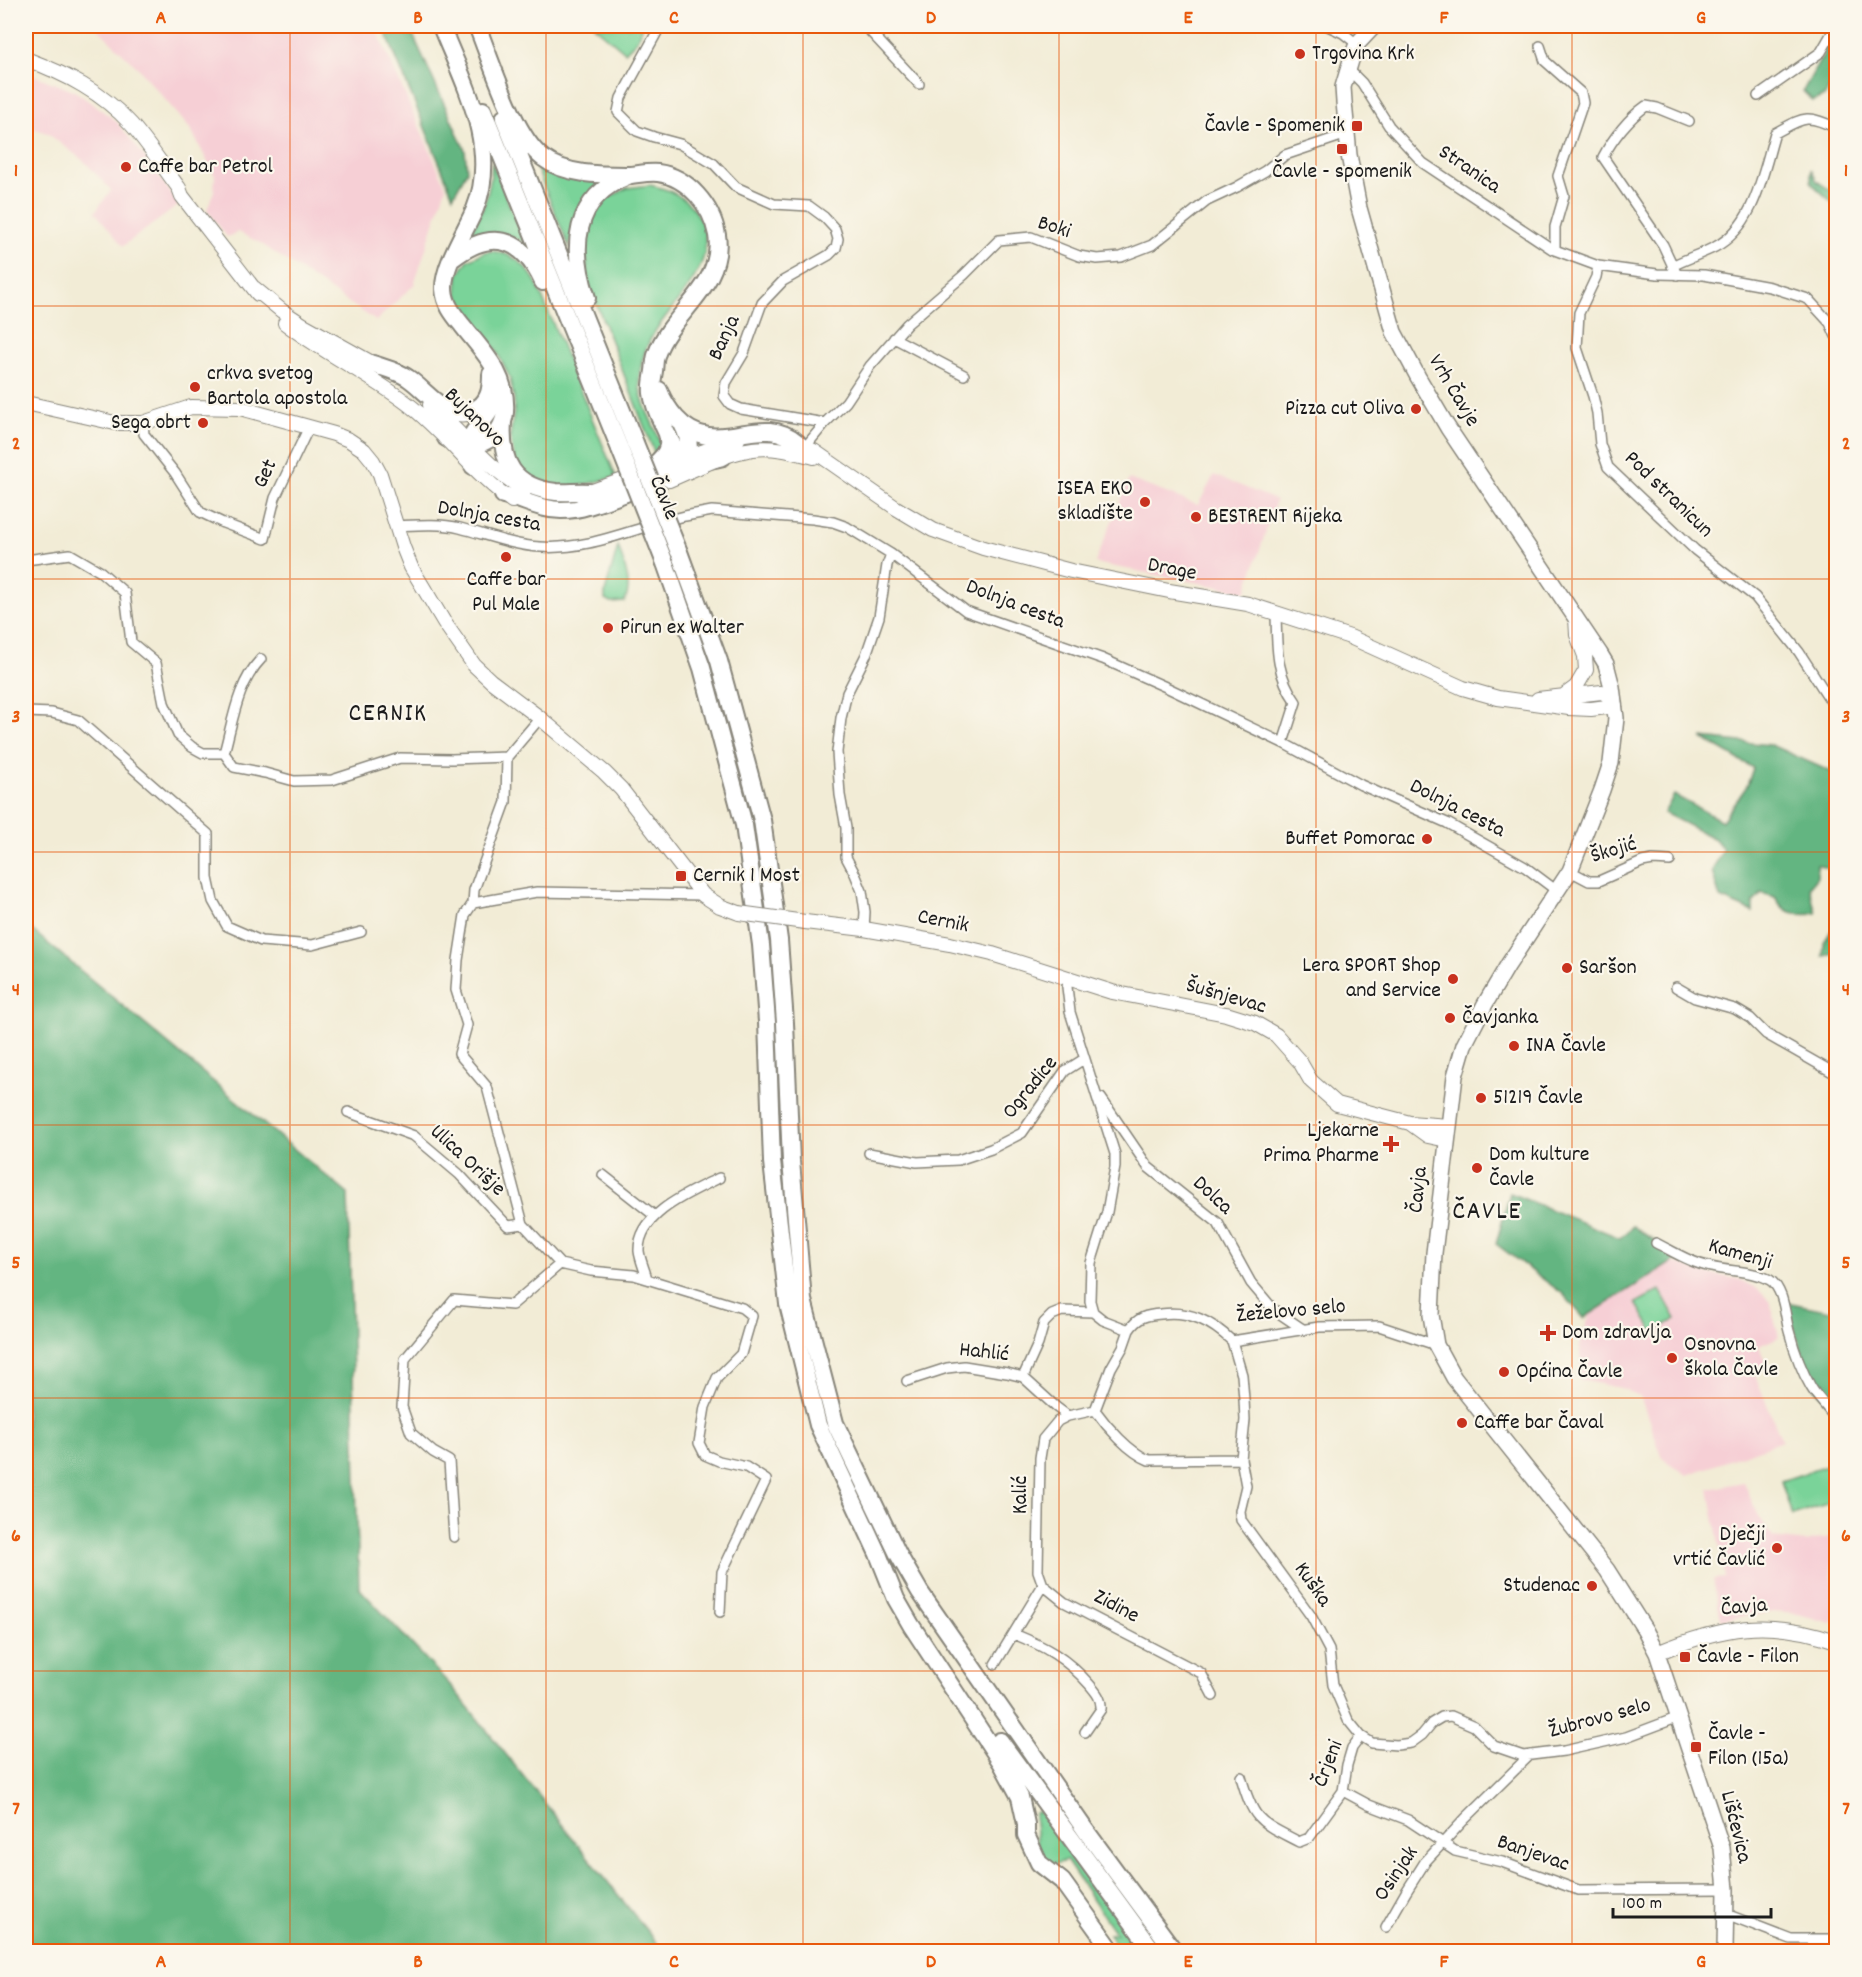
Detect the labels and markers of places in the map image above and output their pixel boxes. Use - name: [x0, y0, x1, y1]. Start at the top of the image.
- place label: Trgovina Krk: [1312, 39, 1414, 70]
- marker: Trgovina Krk: [1293, 47, 1307, 61]
- place label: Čavle - Spomenik: [1204, 111, 1345, 142]
- marker: Čavle - Spomenik: [1350, 119, 1364, 133]
- marker: Čavle - spomenik: [1335, 142, 1349, 156]
- place label: Caffe bar Petrol: [138, 152, 273, 183]
- place label: Čavle - spomenik: [1272, 157, 1412, 188]
- marker: Caffe bar Petrol: [119, 160, 133, 174]
- place label: crkva svetog Bartola apostola: [207, 359, 348, 415]
- marker: crkva svetog Bartola apostola: [188, 380, 202, 394]
- place label: Pizza cut Oliva: [1285, 394, 1405, 425]
- marker: Pizza cut Oliva: [1409, 402, 1423, 416]
- place label: Sega obrt: [111, 408, 191, 439]
- marker: Sega obrt: [196, 416, 210, 430]
- place label: ISEA EKO skladište: [1057, 474, 1133, 530]
- marker: ISEA EKO skladište: [1138, 495, 1152, 509]
- place label: BESTRENT Rijeka: [1208, 502, 1343, 533]
- marker: BESTRENT Rijeka: [1189, 510, 1203, 524]
- marker: Caffe bar Pul Male: [499, 550, 513, 564]
- place label: Caffe bar Pul Male: [467, 565, 546, 621]
- place label: Pirun ex Walter: [620, 613, 745, 644]
- marker: Pirun ex Walter: [601, 621, 615, 635]
- place label: Buffet Pomorac: [1285, 824, 1415, 855]
- marker: Buffet Pomorac: [1420, 832, 1434, 846]
- place label: Cernik 1 Most: [693, 861, 800, 892]
- marker: Cernik 1 Most: [674, 869, 688, 883]
- place label: Lera SPORT Shop and Service: [1302, 951, 1441, 1007]
- place label: Saršon: [1579, 953, 1637, 984]
- marker: Saršon: [1560, 961, 1574, 975]
- marker: Lera SPORT Shop and Service: [1446, 972, 1460, 986]
- place label: Čavjanka: [1462, 1003, 1539, 1034]
- marker: Čavjanka: [1443, 1011, 1457, 1025]
- place label: INA Čavle: [1526, 1031, 1606, 1062]
- marker: INA Čavle: [1507, 1039, 1521, 1053]
- place label: 51219 Čavle: [1493, 1083, 1583, 1114]
- marker: 51219 Čavle: [1474, 1091, 1488, 1105]
- place label: Ljekarne Prima Pharme: [1263, 1116, 1379, 1172]
- marker: Ljekarne Prima Pharme: [1384, 1137, 1398, 1151]
- place label: Dom kulture Čavle: [1489, 1140, 1589, 1196]
- marker: Dom kulture Čavle: [1470, 1161, 1484, 1175]
- place label: Dom zdravlja: [1562, 1318, 1672, 1349]
- marker: Dom zdravlja: [1539, 1324, 1557, 1342]
- place label: Osnovna škola Čavle: [1684, 1330, 1778, 1386]
- marker: Osnovna škola Čavle: [1665, 1351, 1679, 1365]
- place label: Općina Čavle: [1516, 1357, 1622, 1388]
- marker: Općina Čavle: [1497, 1365, 1511, 1379]
- place label: Caffe bar Čaval: [1474, 1408, 1604, 1439]
- marker: Caffe bar Čaval: [1455, 1416, 1469, 1430]
- place label: Dječji vrtić Čavlić: [1673, 1520, 1765, 1576]
- marker: Dječji vrtić Čavlić: [1770, 1541, 1784, 1555]
- place label: Studenac: [1503, 1571, 1580, 1602]
- marker: Studenac: [1585, 1579, 1599, 1593]
- place label: Čavle - Filon: [1697, 1642, 1799, 1673]
- marker: Čavle - Filon: [1678, 1650, 1692, 1664]
- place label: Čavle - Filon (15a): [1708, 1719, 1788, 1775]
- marker: Čavle - Filon (15a): [1689, 1740, 1703, 1754]

